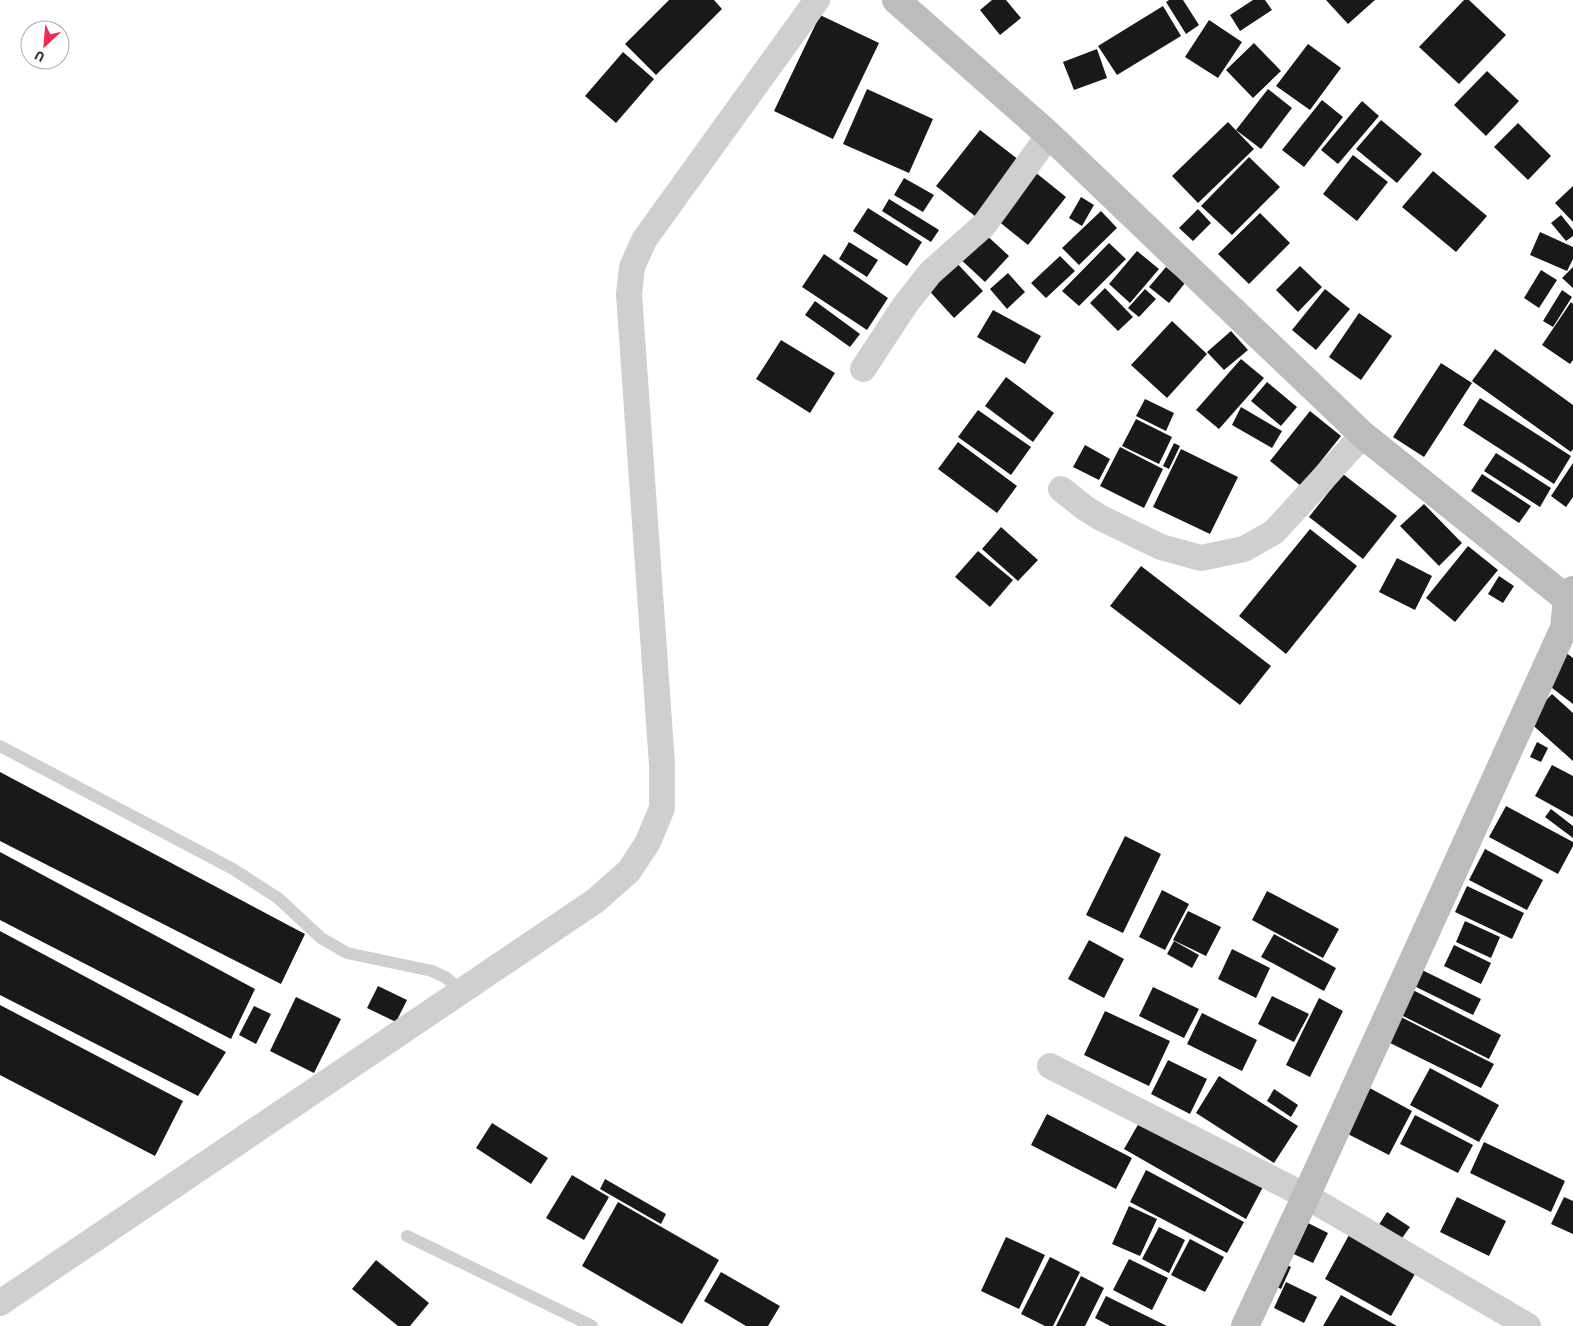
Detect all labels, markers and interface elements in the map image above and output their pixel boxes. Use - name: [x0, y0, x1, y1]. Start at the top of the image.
- north arrow: [20, 20, 70, 70]
- text: U: [31, 45, 48, 67]

